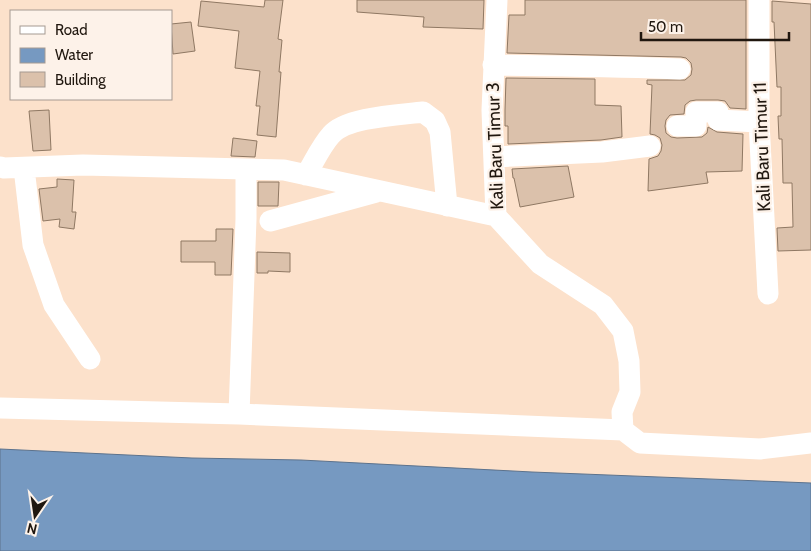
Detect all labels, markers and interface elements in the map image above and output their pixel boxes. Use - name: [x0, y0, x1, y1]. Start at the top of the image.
- legend: [10, 10, 172, 100]
- scale bar: [641, 10, 788, 42]
- text: 50 m: [648, 18, 683, 36]
- text: Road: [55, 21, 88, 39]
- text: Water: [55, 46, 93, 64]
- text: Building: [55, 71, 106, 89]
- street label: Kali Baru Timur 3: [482, 82, 508, 210]
- street label: Kali Baru Timur 11: [749, 82, 775, 212]
- north arrow: [10, 491, 60, 541]
- text: N: [25, 519, 39, 539]

